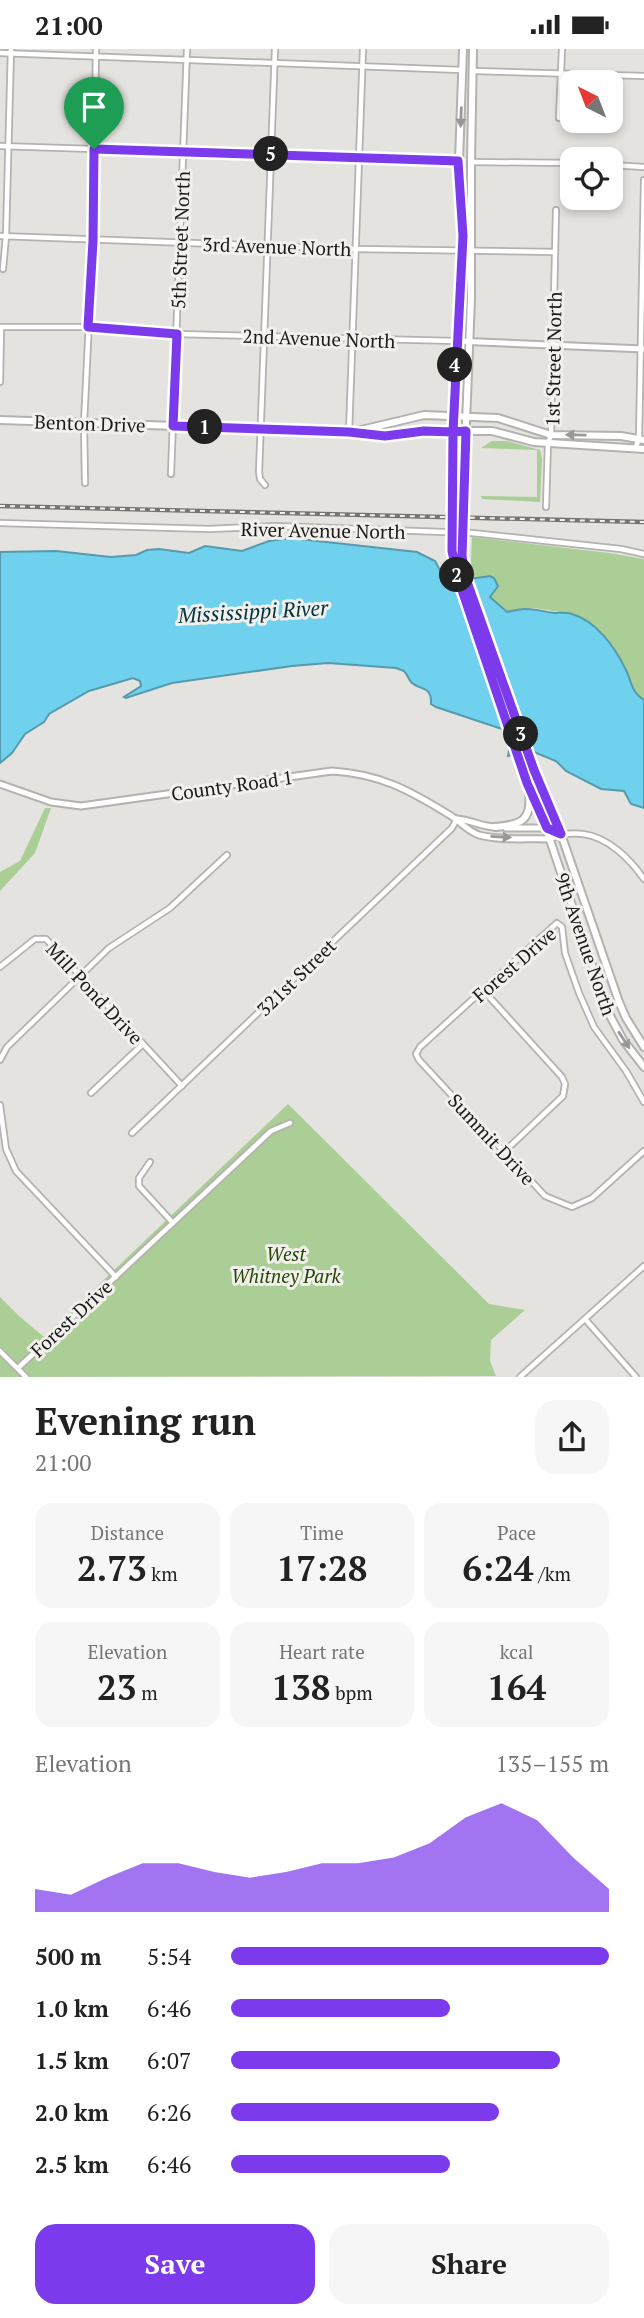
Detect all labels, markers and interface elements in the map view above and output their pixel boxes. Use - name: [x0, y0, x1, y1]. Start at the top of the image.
- text: 21:00: [35, 8, 103, 42]
- north arrow: [560, 70, 623, 133]
- map controls: [560, 70, 623, 210]
- pin: [64, 77, 124, 149]
- icon: arrive: [75, 88, 113, 126]
- one-way arrow: [456, 106, 467, 128]
- pin: 5: [254, 137, 288, 171]
- text: 5: [265, 141, 276, 166]
- button: locate: [560, 147, 623, 210]
- street label: 5th Street North: [165, 171, 195, 309]
- street label: 3rd Avenue North: [202, 231, 352, 261]
- street label: 1st Street North: [539, 291, 567, 427]
- street label: 2nd Avenue North: [242, 323, 396, 353]
- pin: 4: [438, 347, 472, 383]
- text: 4: [449, 352, 460, 377]
- street label: Benton Drive: [34, 409, 146, 437]
- pin: 1: [188, 409, 222, 445]
- text: 1: [199, 414, 210, 439]
- one-way arrow: [565, 429, 587, 441]
- street label: River Avenue North: [240, 516, 406, 544]
- pin: 2: [440, 557, 475, 593]
- text: 2: [451, 562, 462, 587]
- water label: Mississippi River: [176, 593, 330, 629]
- pin: 3: [504, 717, 538, 751]
- text: 3: [515, 721, 526, 746]
- street label: County Road 1: [169, 764, 295, 806]
- one-way arrow: [490, 832, 512, 843]
- street label: 9th Avenue North: [550, 869, 622, 1019]
- street label: Forest Drive: [467, 921, 561, 1007]
- street label: 321st Street: [251, 933, 341, 1021]
- street label: Mill Pond Drive: [41, 936, 149, 1050]
- one-way arrow: [617, 1031, 630, 1050]
- street label: Summit Drive: [443, 1088, 541, 1190]
- park label: West Whitney Park: [231, 1241, 342, 1288]
- street label: Forest Drive: [25, 1274, 117, 1362]
- text: Evening run: [35, 1396, 256, 1446]
- button: share: [535, 1400, 609, 1474]
- text: 21:00: [35, 1447, 92, 1478]
- text: Distance: [91, 1520, 164, 1545]
- text: Time: [300, 1520, 344, 1545]
- text: Pace: [497, 1520, 536, 1545]
- text: 2.73: [77, 1545, 147, 1591]
- text: 17:28: [276, 1545, 368, 1591]
- text: 6:24: [462, 1545, 534, 1591]
- text: km: [147, 1561, 178, 1586]
- text: /km: [534, 1561, 571, 1586]
- text: Elevation: [87, 1639, 167, 1664]
- text: Heart rate: [279, 1639, 365, 1664]
- text: kcal: [500, 1639, 534, 1664]
- text: 23: [97, 1664, 137, 1710]
- text: 138: [271, 1664, 331, 1710]
- text: 164: [487, 1664, 546, 1710]
- text: m: [137, 1680, 158, 1705]
- text: bpm: [331, 1680, 373, 1705]
- text: Elevation: [35, 1748, 132, 1779]
- text: 135–155 m: [496, 1748, 609, 1779]
- text: 500 m: [35, 1941, 101, 1972]
- text: 5:54: [147, 1941, 191, 1972]
- text: 1.0 km: [35, 1993, 109, 2024]
- text: 6:46: [147, 1993, 191, 2024]
- text: 1.5 km: [35, 2045, 109, 2076]
- text: 6:07: [147, 2045, 191, 2076]
- text: 2.0 km: [35, 2097, 109, 2128]
- text: 6:26: [147, 2097, 191, 2128]
- text: 2.5 km: [35, 2149, 109, 2180]
- text: 6:46: [147, 2149, 191, 2180]
- button: Save: [35, 2224, 315, 2304]
- button: Share: [329, 2224, 609, 2304]

